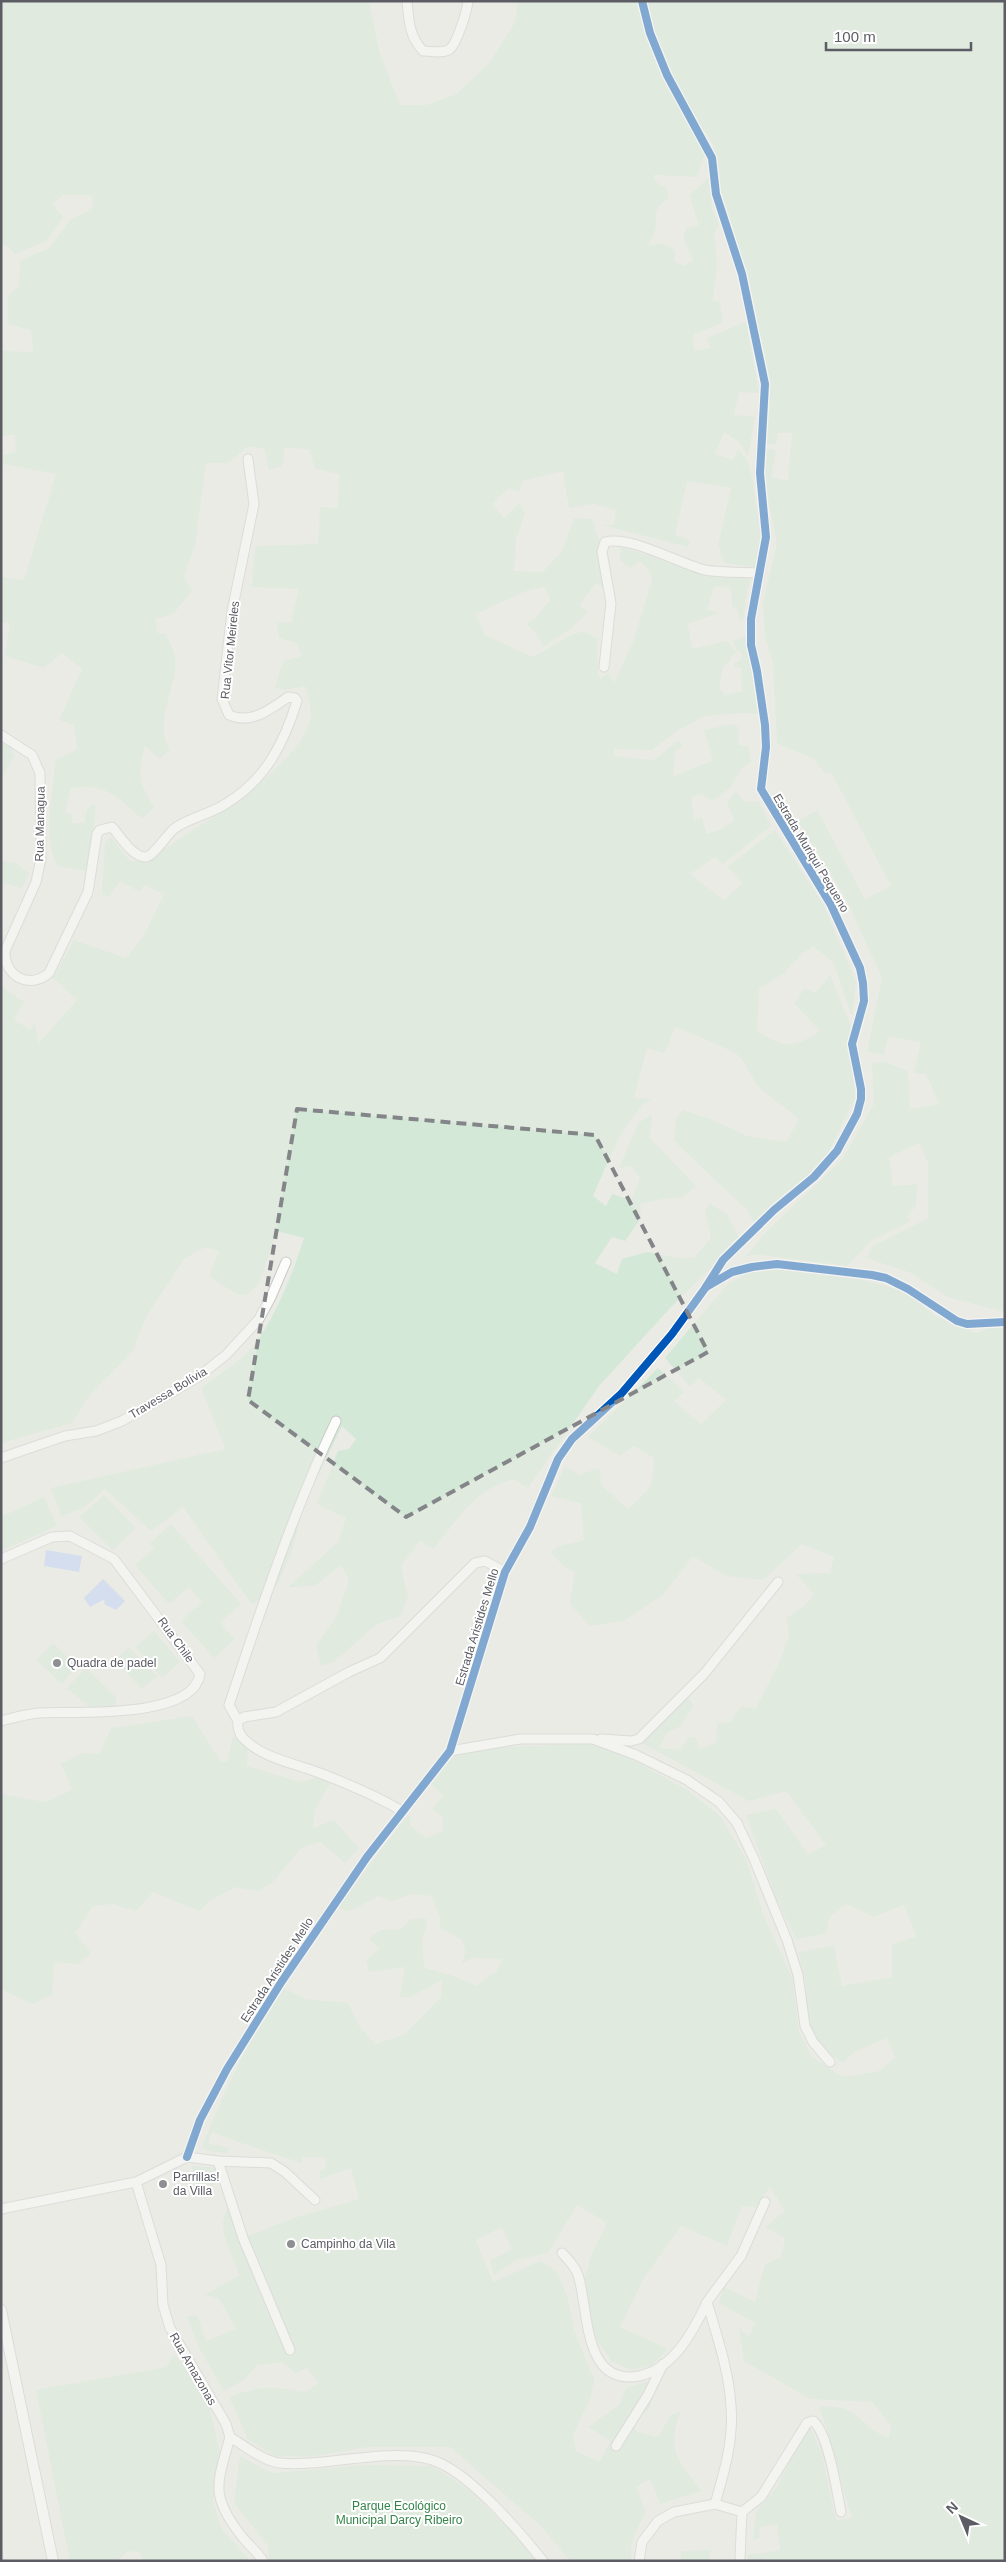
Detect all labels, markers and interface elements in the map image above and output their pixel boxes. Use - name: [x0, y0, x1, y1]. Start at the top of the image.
- scale bar: [826, 20, 971, 52]
- text: 100 m: [834, 28, 876, 45]
- street label: Rua Vitor Meireles: [218, 600, 242, 700]
- street label: Rua Managua: [32, 786, 48, 862]
- street label: Estrada Muriqui Pequeno: [770, 791, 852, 915]
- street label: Travessa Bolívia: [127, 1364, 210, 1422]
- street label: Estrada Aristides Mello: [452, 1566, 502, 1687]
- street label: Rua Chile: [155, 1615, 197, 1666]
- place label: Quadra de padel: [67, 1656, 156, 1670]
- marker: Quadra de padel: [51, 1657, 63, 1669]
- street label: Estrada Aristides Mello: [238, 1915, 316, 2025]
- place label: Parrillas! da Villa: [173, 2170, 220, 2198]
- marker: Parrillas! da Villa: [157, 2178, 169, 2190]
- place label: Campinho da Vila: [301, 2237, 396, 2251]
- marker: Campinho da Vila: [285, 2238, 297, 2250]
- street label: Rua Amazonas: [167, 2330, 219, 2408]
- north arrow: [936, 2492, 986, 2542]
- text: N: [943, 2498, 961, 2517]
- park label: Parque Ecológico Municipal Darcy Ribeiro: [336, 2499, 463, 2527]

